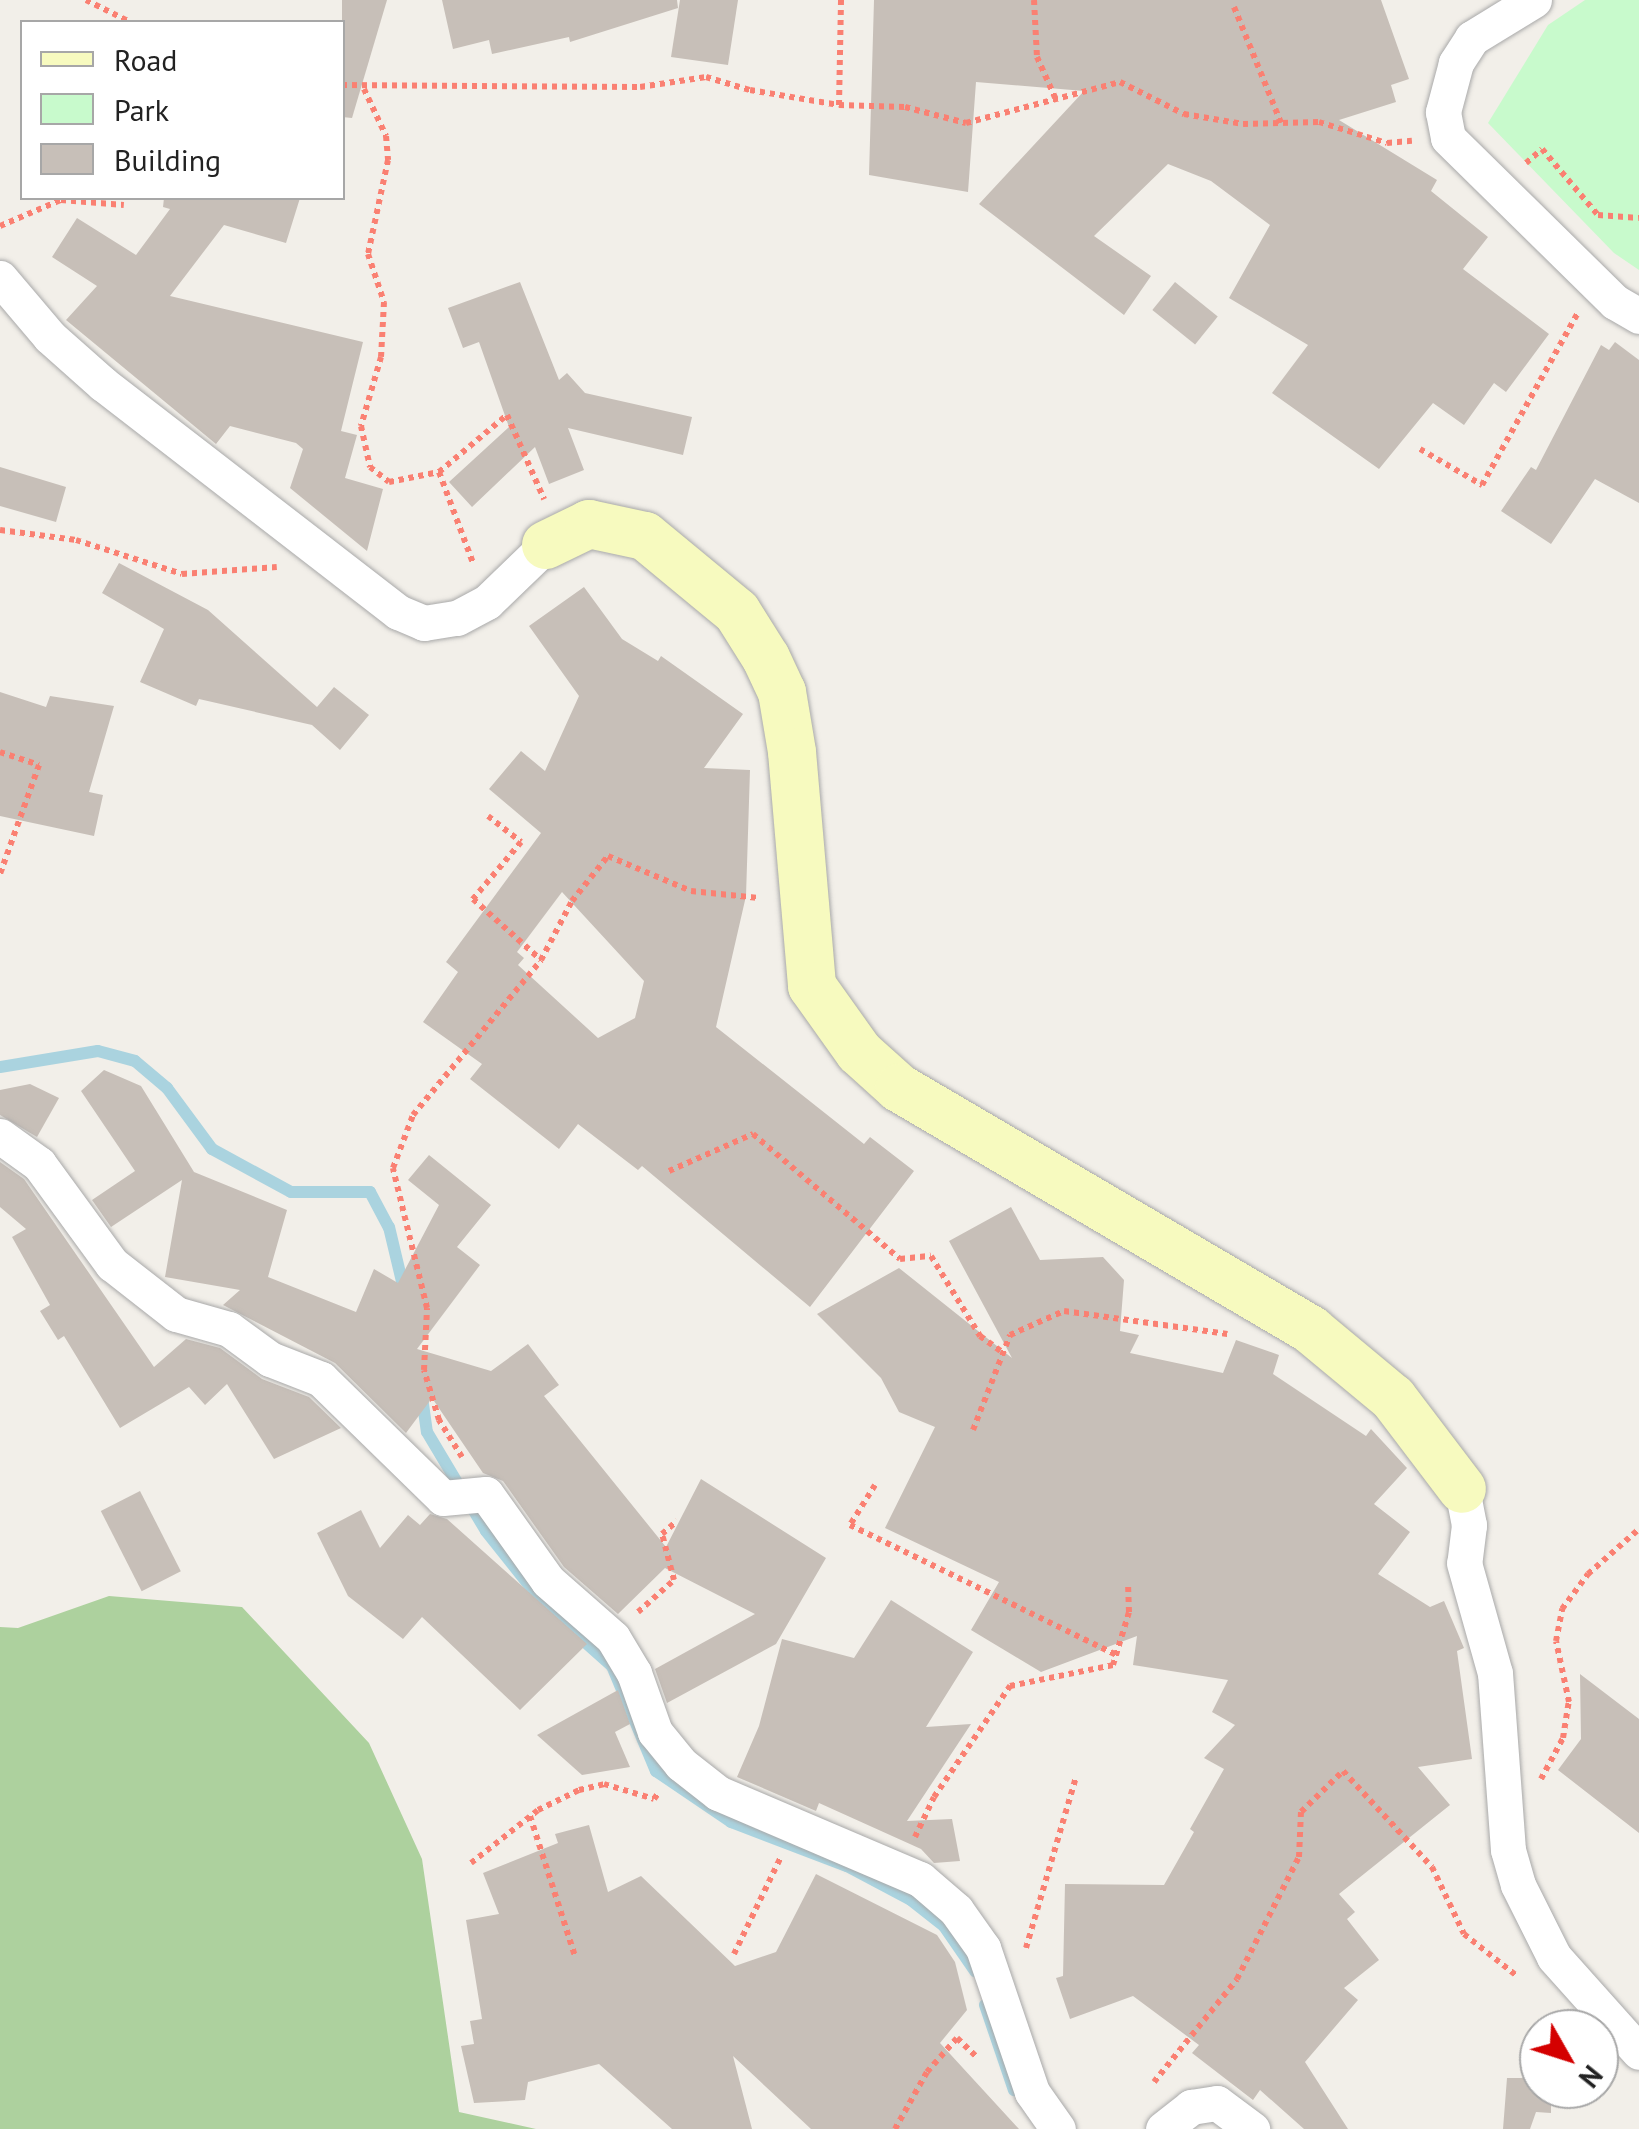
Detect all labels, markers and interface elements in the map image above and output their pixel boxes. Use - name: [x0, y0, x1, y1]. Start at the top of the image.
- legend: [20, 20, 345, 200]
- text: Road: [114, 40, 178, 79]
- text: Park: [114, 90, 169, 129]
- text: Building: [114, 140, 221, 179]
- north arrow: [1519, 2009, 1619, 2109]
- text: N: [1571, 2058, 1611, 2096]

